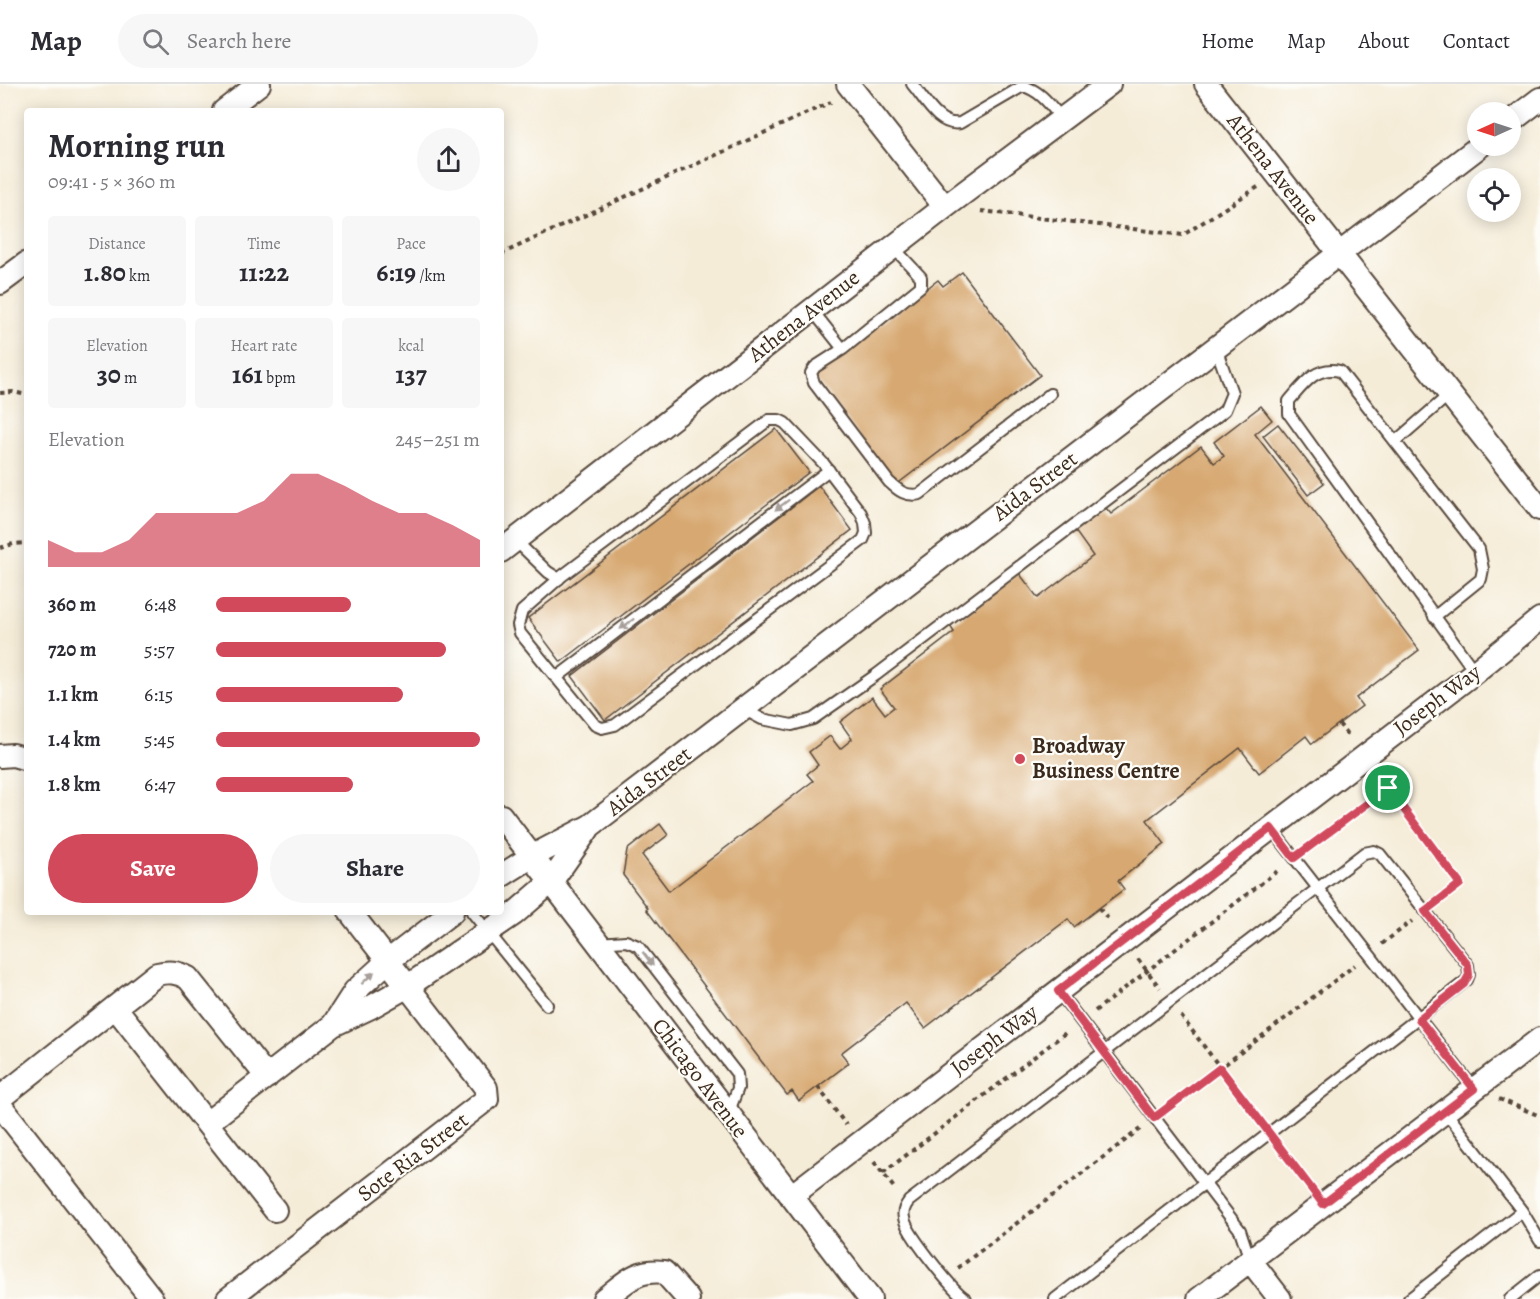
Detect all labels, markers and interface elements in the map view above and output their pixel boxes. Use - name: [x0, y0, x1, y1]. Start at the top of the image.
- search box: [118, 14, 538, 68]
- text: Map: [30, 22, 82, 60]
- icon: search: [139, 25, 172, 58]
- text: Search here: [187, 26, 291, 56]
- text: Home: [1201, 27, 1254, 55]
- text: Map: [1287, 27, 1325, 55]
- text: About: [1358, 27, 1410, 55]
- text: Contact: [1443, 27, 1510, 55]
- north arrow: [1467, 102, 1521, 156]
- map controls: [1467, 102, 1521, 222]
- street label: Athena Avenue: [1219, 106, 1326, 231]
- text: Morning run: [48, 123, 225, 168]
- button: share: [417, 128, 480, 191]
- text: 09:41 · 5 × 360 m: [48, 168, 176, 195]
- button: locate: [1467, 168, 1521, 222]
- text: Distance: [88, 233, 146, 255]
- text: Time: [247, 233, 281, 255]
- text: Pace: [396, 233, 426, 255]
- text: 1.80: [84, 255, 126, 290]
- text: 11:22: [239, 255, 289, 290]
- text: 6:19: [376, 255, 416, 290]
- street label: Athena Avenue: [741, 263, 866, 370]
- text: km: [126, 265, 150, 287]
- text: /km: [416, 265, 446, 287]
- text: Elevation: [86, 335, 148, 357]
- text: Heart rate: [231, 335, 297, 357]
- text: kcal: [398, 335, 424, 357]
- text: 30: [97, 357, 121, 392]
- text: 161: [232, 357, 263, 392]
- text: 137: [395, 357, 427, 392]
- text: m: [121, 367, 137, 389]
- text: bpm: [263, 367, 296, 389]
- text: Elevation: [48, 426, 125, 453]
- text: 245–251 m: [395, 426, 480, 453]
- street label: Aida Street: [986, 444, 1084, 528]
- one-way arrow: [774, 499, 790, 512]
- text: 360 m: [48, 591, 96, 618]
- text: 6:48: [144, 591, 177, 618]
- one-way arrow: [619, 617, 635, 630]
- text: 720 m: [48, 636, 97, 663]
- text: 5:57: [144, 636, 174, 663]
- street label: Joseph Way: [1387, 657, 1487, 743]
- text: 1.1 km: [48, 681, 98, 708]
- text: 6:15: [144, 681, 173, 708]
- text: 1.4 km: [48, 726, 101, 753]
- text: 5:45: [144, 726, 175, 753]
- place label: Broadway Business Centre: [1032, 731, 1180, 786]
- street label: Aida Street: [600, 739, 698, 823]
- marker: Broadway Business Centre: [1013, 752, 1027, 766]
- pin: [1362, 762, 1413, 813]
- text: 1.8 km: [48, 771, 101, 798]
- text: 6:47: [144, 771, 175, 798]
- icon: arrive: [1371, 771, 1404, 804]
- button: Save: [48, 834, 258, 903]
- button: Share: [270, 834, 480, 903]
- one-way arrow: [642, 950, 654, 966]
- one-way arrow: [361, 972, 375, 986]
- street label: Joseph Way: [944, 997, 1044, 1083]
- street label: Chicago Avenue: [645, 1012, 755, 1144]
- street label: Sote Ria Street: [351, 1105, 475, 1209]

